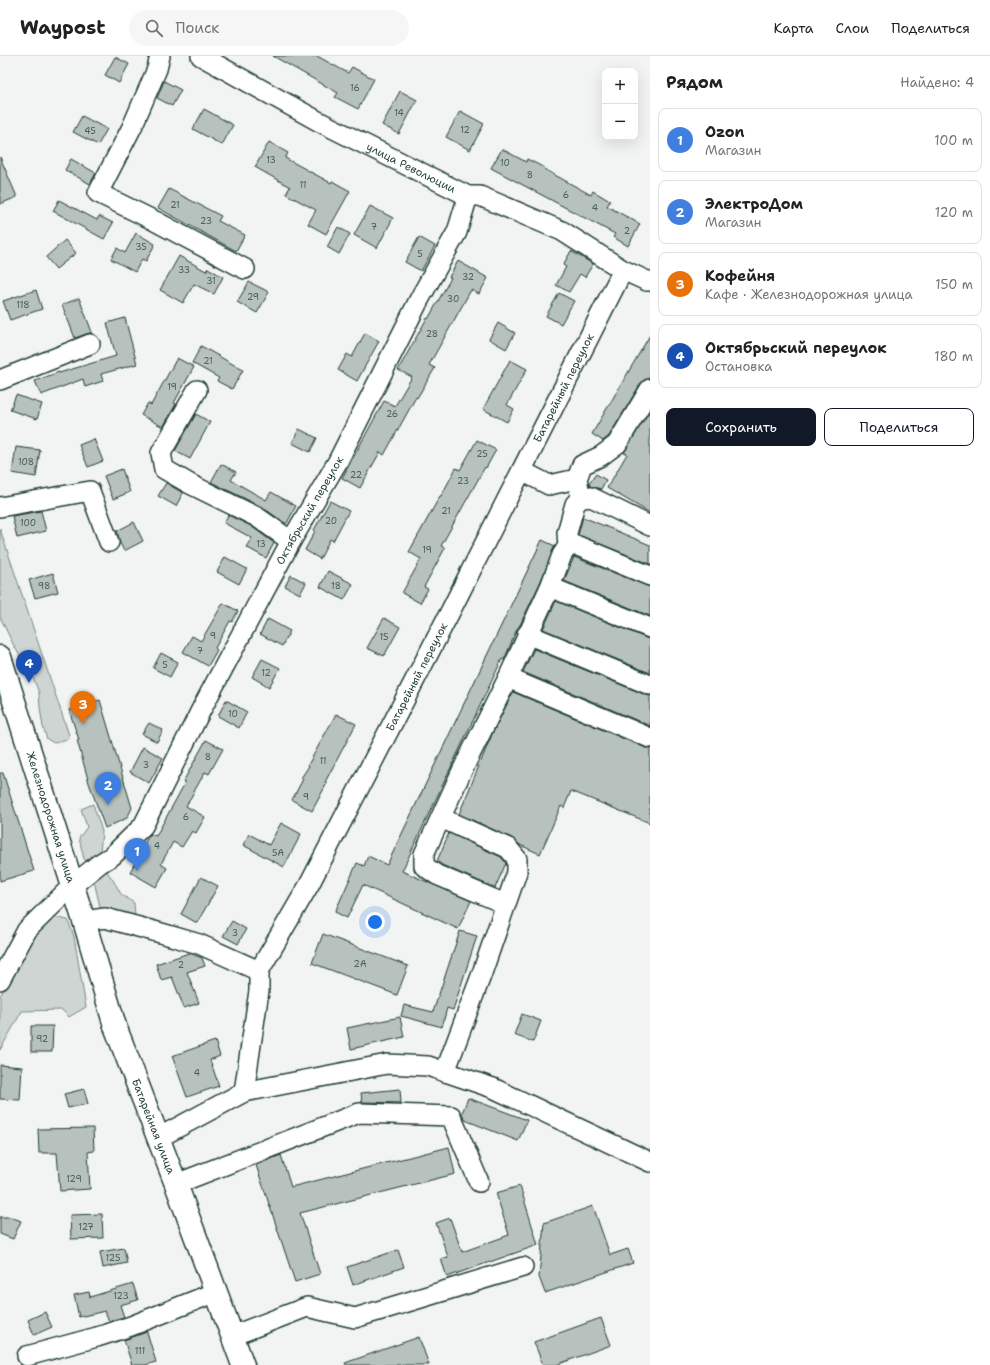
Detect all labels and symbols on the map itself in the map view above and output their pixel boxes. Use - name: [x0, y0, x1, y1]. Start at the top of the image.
- house number: 16: [350, 82, 360, 94]
- house number: 14: [394, 107, 404, 119]
- house number: 12: [460, 124, 470, 136]
- house number: 45: [84, 125, 96, 137]
- street label: улица Революции: [364, 139, 458, 196]
- house number: 13: [266, 154, 276, 166]
- house number: 10: [500, 157, 510, 169]
- house number: 8: [527, 169, 533, 181]
- house number: 11: [299, 179, 307, 191]
- house number: 6: [563, 189, 569, 201]
- house number: 21: [170, 199, 180, 211]
- house number: 4: [592, 202, 598, 214]
- house number: 23: [200, 215, 212, 227]
- house number: 7: [371, 221, 377, 233]
- house number: 2: [624, 225, 630, 237]
- house number: 35: [135, 241, 147, 253]
- house number: 5: [417, 248, 423, 260]
- house number: 33: [178, 264, 190, 276]
- house number: 32: [462, 271, 474, 283]
- house number: 31: [206, 275, 216, 287]
- house number: 29: [247, 291, 259, 303]
- house number: 30: [447, 293, 459, 305]
- house number: 118: [16, 299, 30, 311]
- house number: 28: [426, 328, 438, 340]
- street label: Батарейный переулок: [530, 331, 597, 445]
- house number: 21: [203, 355, 213, 367]
- house number: 19: [167, 381, 177, 393]
- house number: 26: [386, 408, 398, 420]
- house number: 25: [476, 448, 488, 460]
- street label: Октябрьский переулок: [272, 454, 347, 567]
- house number: 108: [18, 456, 34, 468]
- house number: 22: [350, 469, 362, 481]
- house number: 23: [457, 475, 469, 487]
- house number: 21: [441, 505, 451, 517]
- house number: 20: [325, 515, 337, 527]
- house number: 100: [20, 517, 36, 529]
- house number: 13: [256, 538, 266, 550]
- house number: 19: [422, 544, 432, 556]
- house number: 98: [38, 580, 50, 592]
- house number: 18: [331, 580, 341, 592]
- street label: Батарейный переулок: [382, 620, 451, 733]
- house number: 9: [210, 630, 216, 642]
- house number: 15: [379, 631, 389, 643]
- house number: 7: [197, 645, 203, 657]
- pin: 4: [16, 650, 42, 683]
- house number: 5: [162, 659, 168, 671]
- house number: 12: [261, 667, 271, 679]
- pin: 3: [70, 691, 96, 724]
- house number: 10: [228, 708, 238, 720]
- street label: Железнодорожная улица: [23, 750, 79, 885]
- house number: 8: [205, 751, 211, 763]
- house number: 11: [319, 755, 327, 767]
- house number: 3: [143, 759, 149, 771]
- pin: 2: [95, 772, 121, 805]
- house number: 9: [303, 791, 309, 803]
- house number: 6: [183, 811, 189, 823]
- pin: 1: [124, 838, 150, 871]
- house number: 4: [154, 840, 160, 852]
- house number: 5А: [272, 847, 284, 859]
- your location: [365, 912, 385, 932]
- house number: 3: [232, 927, 238, 939]
- house number: 2А: [354, 958, 367, 970]
- house number: 2: [178, 959, 184, 971]
- house number: 92: [36, 1033, 48, 1045]
- house number: 4: [194, 1067, 200, 1079]
- street label: Батарейная улица: [128, 1076, 179, 1176]
- house number: 129: [66, 1173, 82, 1185]
- house number: 127: [78, 1221, 94, 1233]
- house number: 125: [106, 1252, 120, 1264]
- house number: 123: [113, 1290, 129, 1302]
- house number: 111: [135, 1345, 145, 1357]

